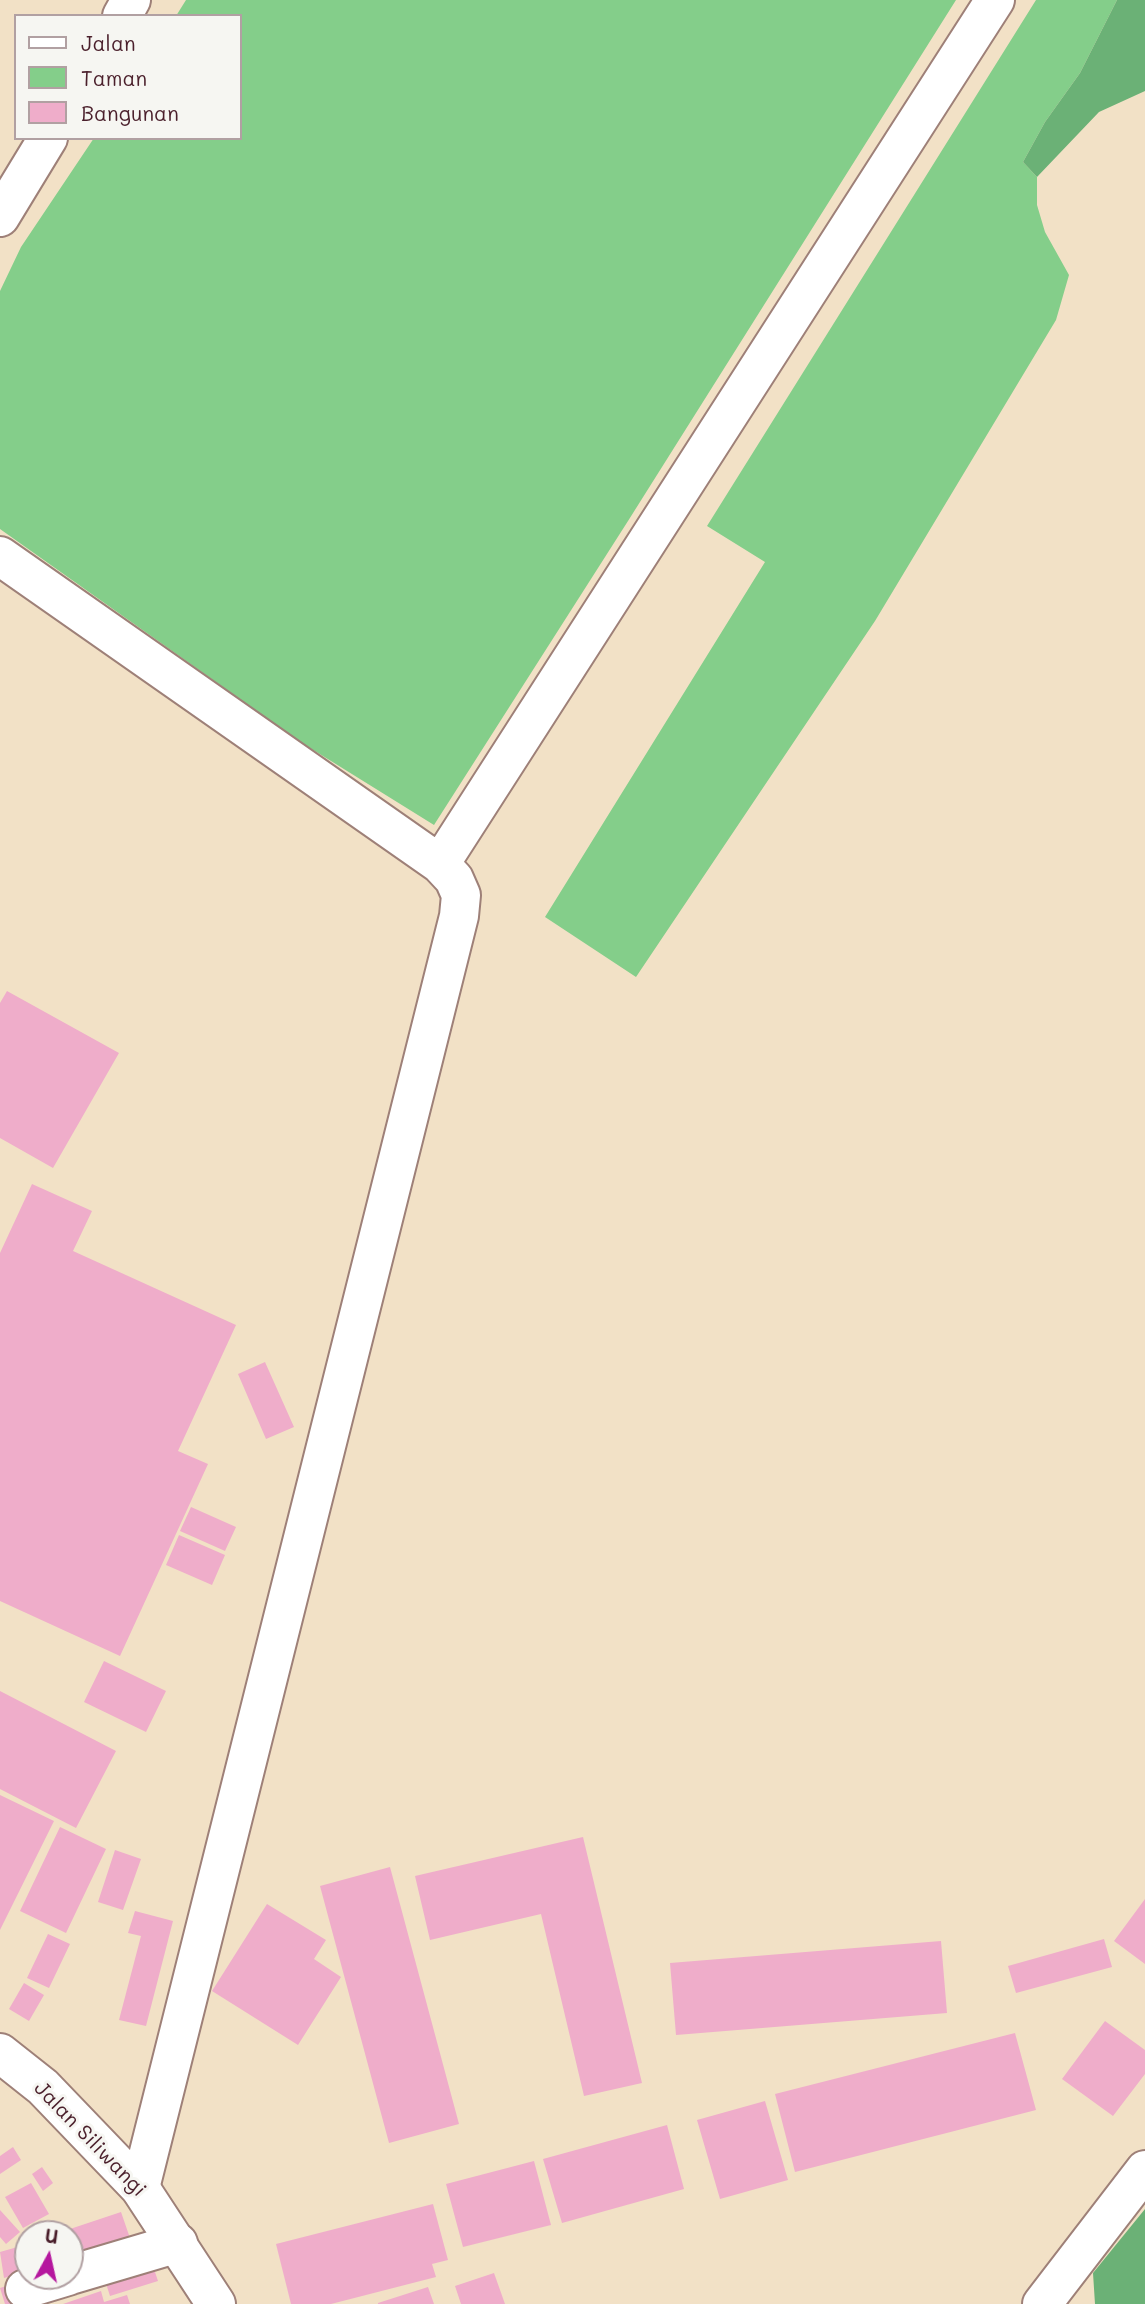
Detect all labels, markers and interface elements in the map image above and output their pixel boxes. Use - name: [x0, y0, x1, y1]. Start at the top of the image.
- legend: [14, 14, 242, 140]
- text: Jalan: [81, 29, 136, 56]
- text: Taman: [81, 64, 147, 91]
- text: Bangunan: [81, 99, 179, 126]
- street label: Jalan Siliwangi: [29, 2076, 151, 2202]
- north arrow: [14, 2220, 84, 2290]
- text: U: [43, 2222, 60, 2249]

